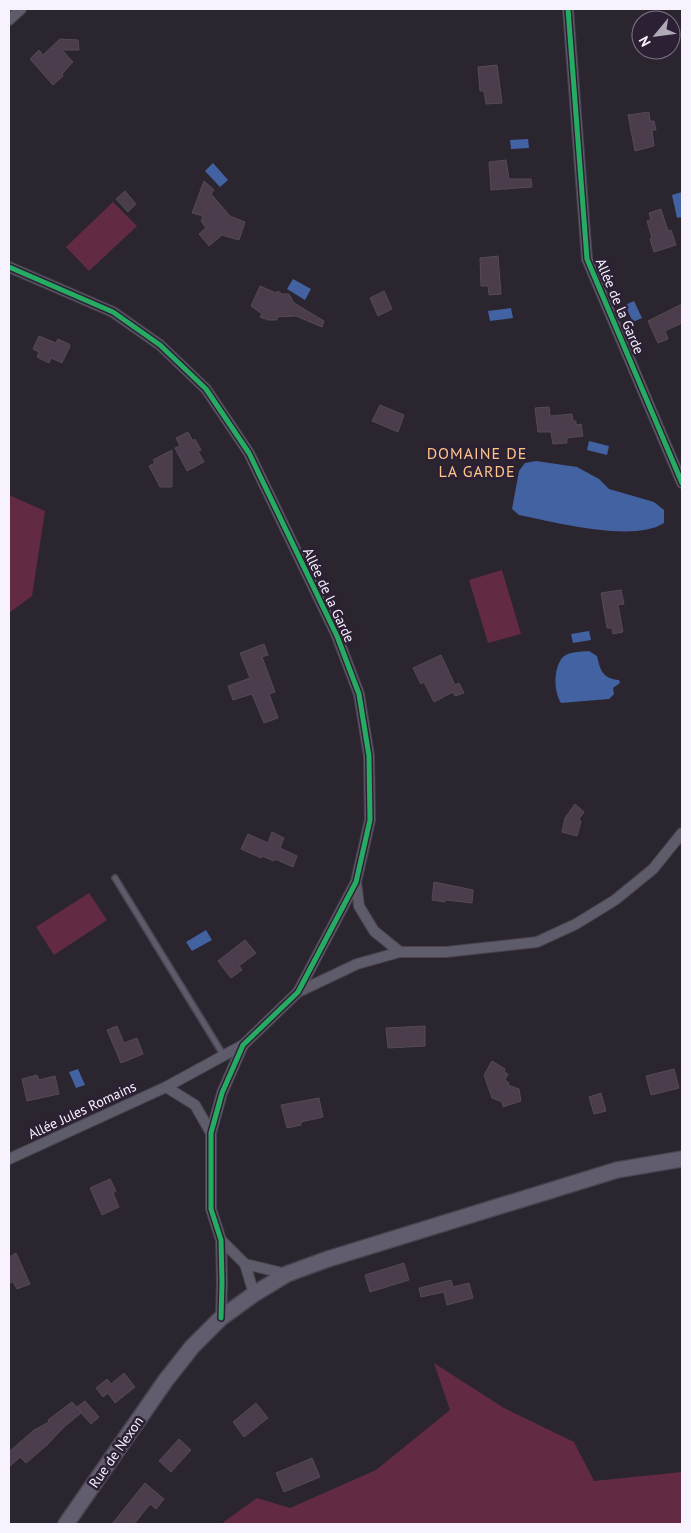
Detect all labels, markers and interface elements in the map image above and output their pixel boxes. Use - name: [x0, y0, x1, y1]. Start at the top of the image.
- north arrow: [631, 10, 681, 60]
- text: N: [635, 33, 655, 50]
- street label: Allée de la Garde: [592, 255, 648, 357]
- district label: DOMAINE DE LA GARDE: [427, 443, 527, 481]
- street label: Allée de la Garde: [299, 545, 359, 645]
- street label: Allée Jules Romains: [25, 1077, 139, 1143]
- street label: Rue de Nexon: [85, 1413, 147, 1491]

